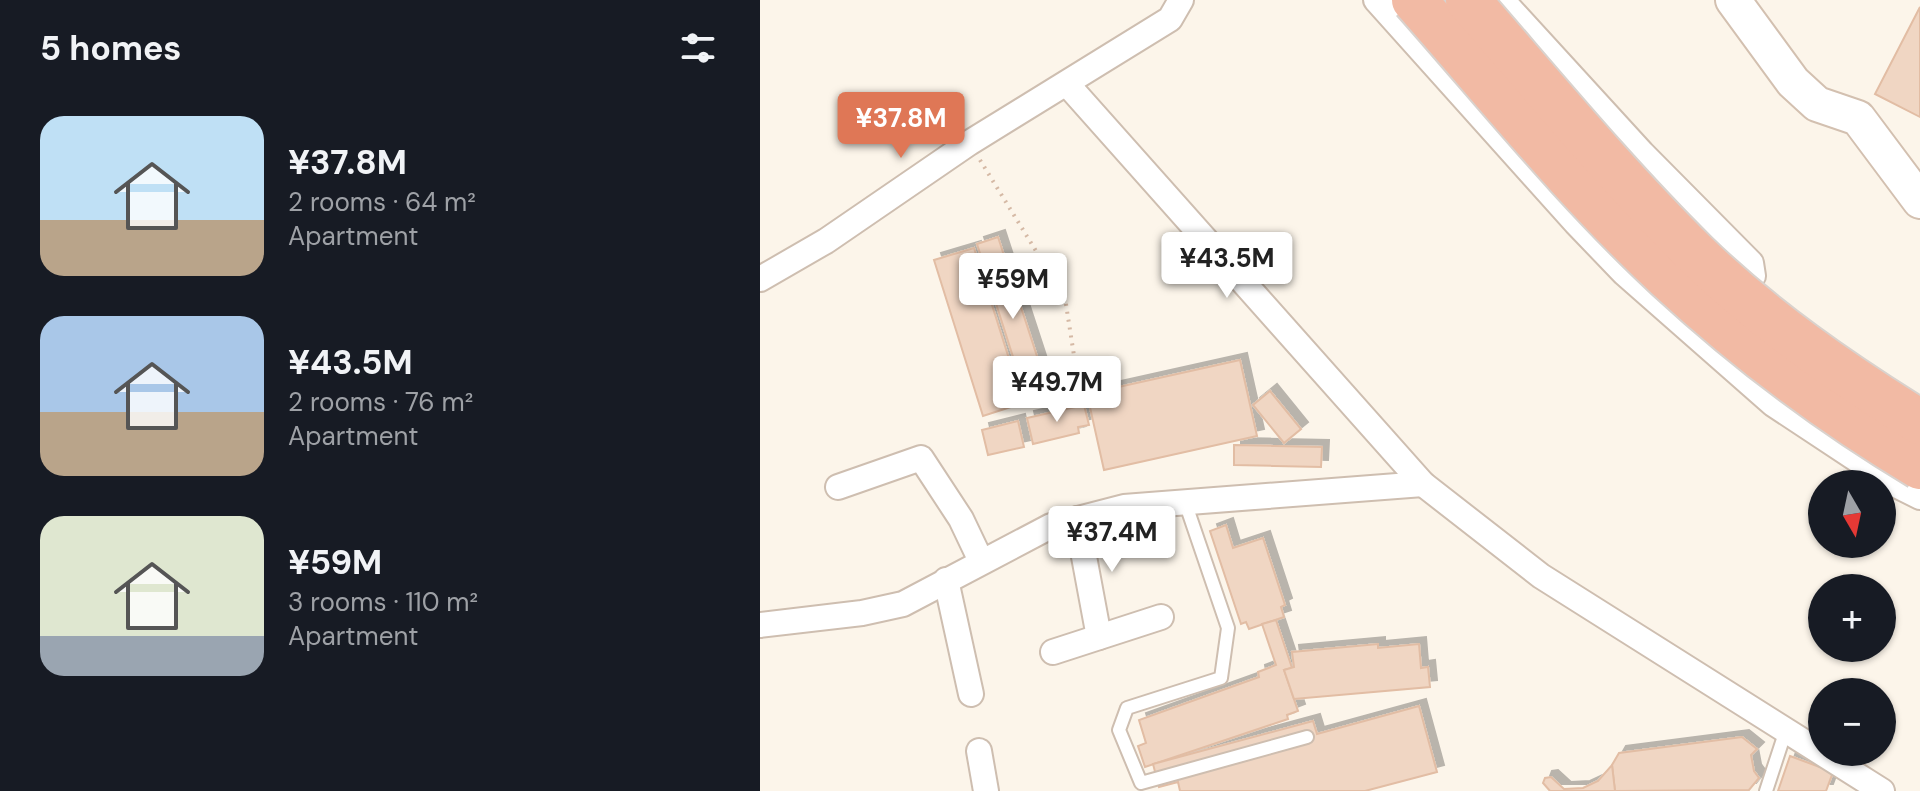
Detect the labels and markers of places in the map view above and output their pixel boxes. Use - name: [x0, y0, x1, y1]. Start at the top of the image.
- pin: ¥37.8M: [836, 92, 966, 160]
- pin: ¥43.5M: [1162, 232, 1292, 300]
- pin: ¥59M: [966, 253, 1060, 321]
- pin: ¥49.7M: [992, 356, 1122, 424]
- pin: ¥37.4M: [1047, 506, 1177, 574]

